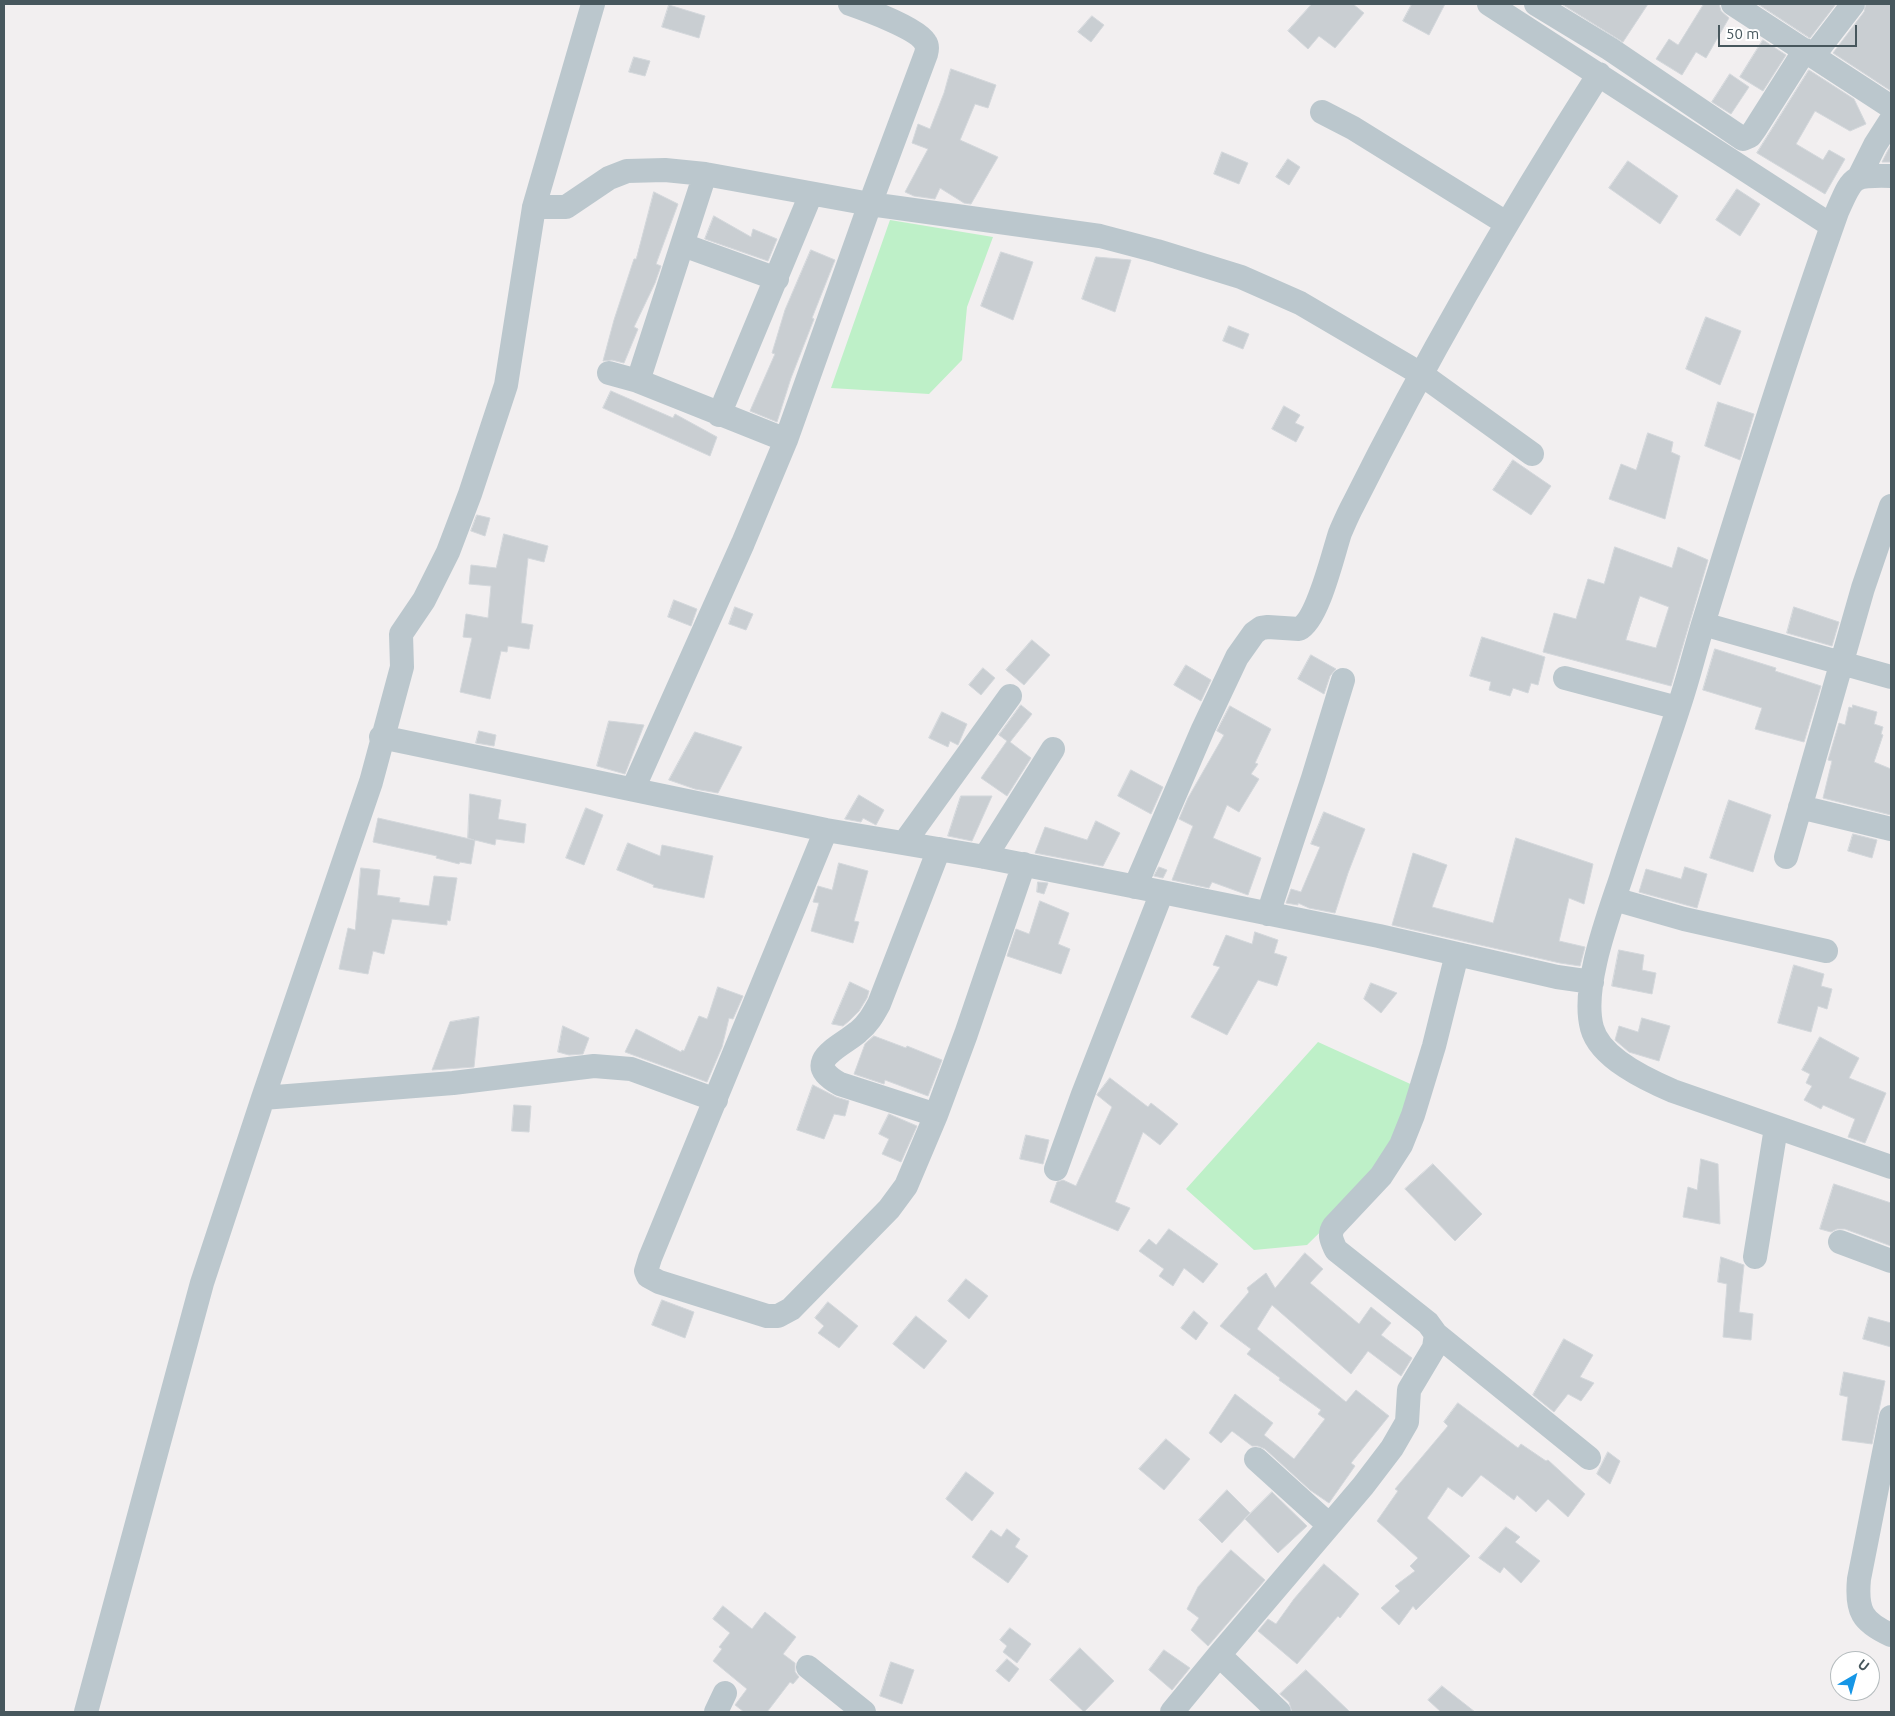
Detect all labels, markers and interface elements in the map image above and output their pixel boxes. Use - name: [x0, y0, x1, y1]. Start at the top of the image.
- scale bar: [1720, 15, 1859, 47]
- text: 50 m: [1726, 25, 1759, 42]
- north arrow: [1830, 1651, 1880, 1701]
- text: U: [1855, 1656, 1872, 1674]

